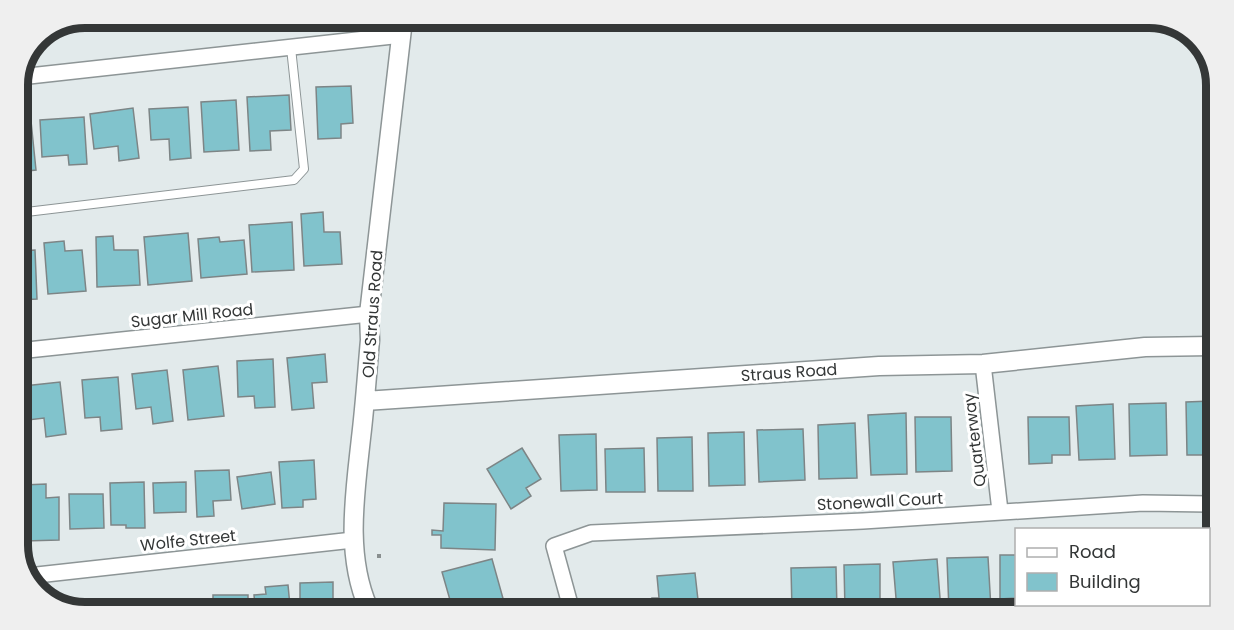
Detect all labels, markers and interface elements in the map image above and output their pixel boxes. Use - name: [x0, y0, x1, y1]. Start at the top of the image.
- street label: Old Straus Road: [357, 249, 388, 379]
- street label: Sugar Mill Road: [130, 298, 254, 333]
- street label: Straus Road: [740, 358, 838, 387]
- street label: Quarterway: [957, 392, 992, 488]
- street label: Stonewall Court: [816, 487, 944, 516]
- street label: Wolfe Street: [139, 524, 237, 557]
- legend: [1015, 528, 1210, 606]
- text: Road: [1069, 539, 1116, 564]
- text: Building: [1069, 569, 1141, 594]

